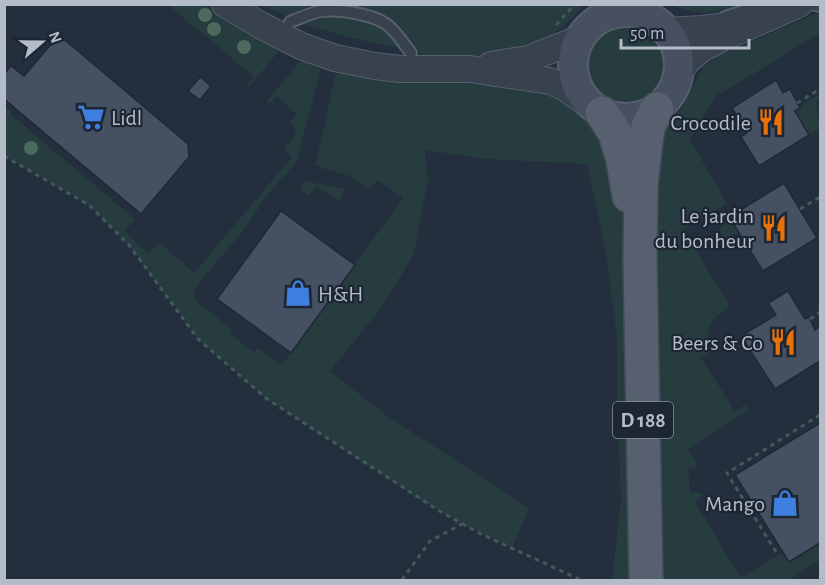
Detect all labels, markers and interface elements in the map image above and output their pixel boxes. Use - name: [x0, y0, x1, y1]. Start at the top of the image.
- north arrow: [12, 12, 72, 72]
- scale bar: [621, 12, 748, 50]
- text: 50 m: [630, 25, 664, 43]
- text: N: [46, 29, 65, 45]
- supermarket icon: Lidl: [76, 102, 106, 132]
- place label: Lidl: [111, 107, 142, 129]
- restaurant icon: Crocodile: [756, 107, 786, 137]
- place label: Crocodile: [671, 112, 751, 134]
- place label: Le jardin du bonheur: [655, 205, 754, 252]
- restaurant icon: Le jardin du bonheur: [759, 213, 789, 243]
- shop icon: H&H: [283, 278, 313, 308]
- place label: H&H: [318, 283, 363, 305]
- restaurant icon: Beers & Co: [768, 327, 798, 357]
- place label: Beers & Co: [672, 332, 763, 354]
- road number: D 188: [613, 402, 673, 438]
- shop icon: Mango: [770, 488, 800, 518]
- place label: Mango: [705, 493, 765, 515]

